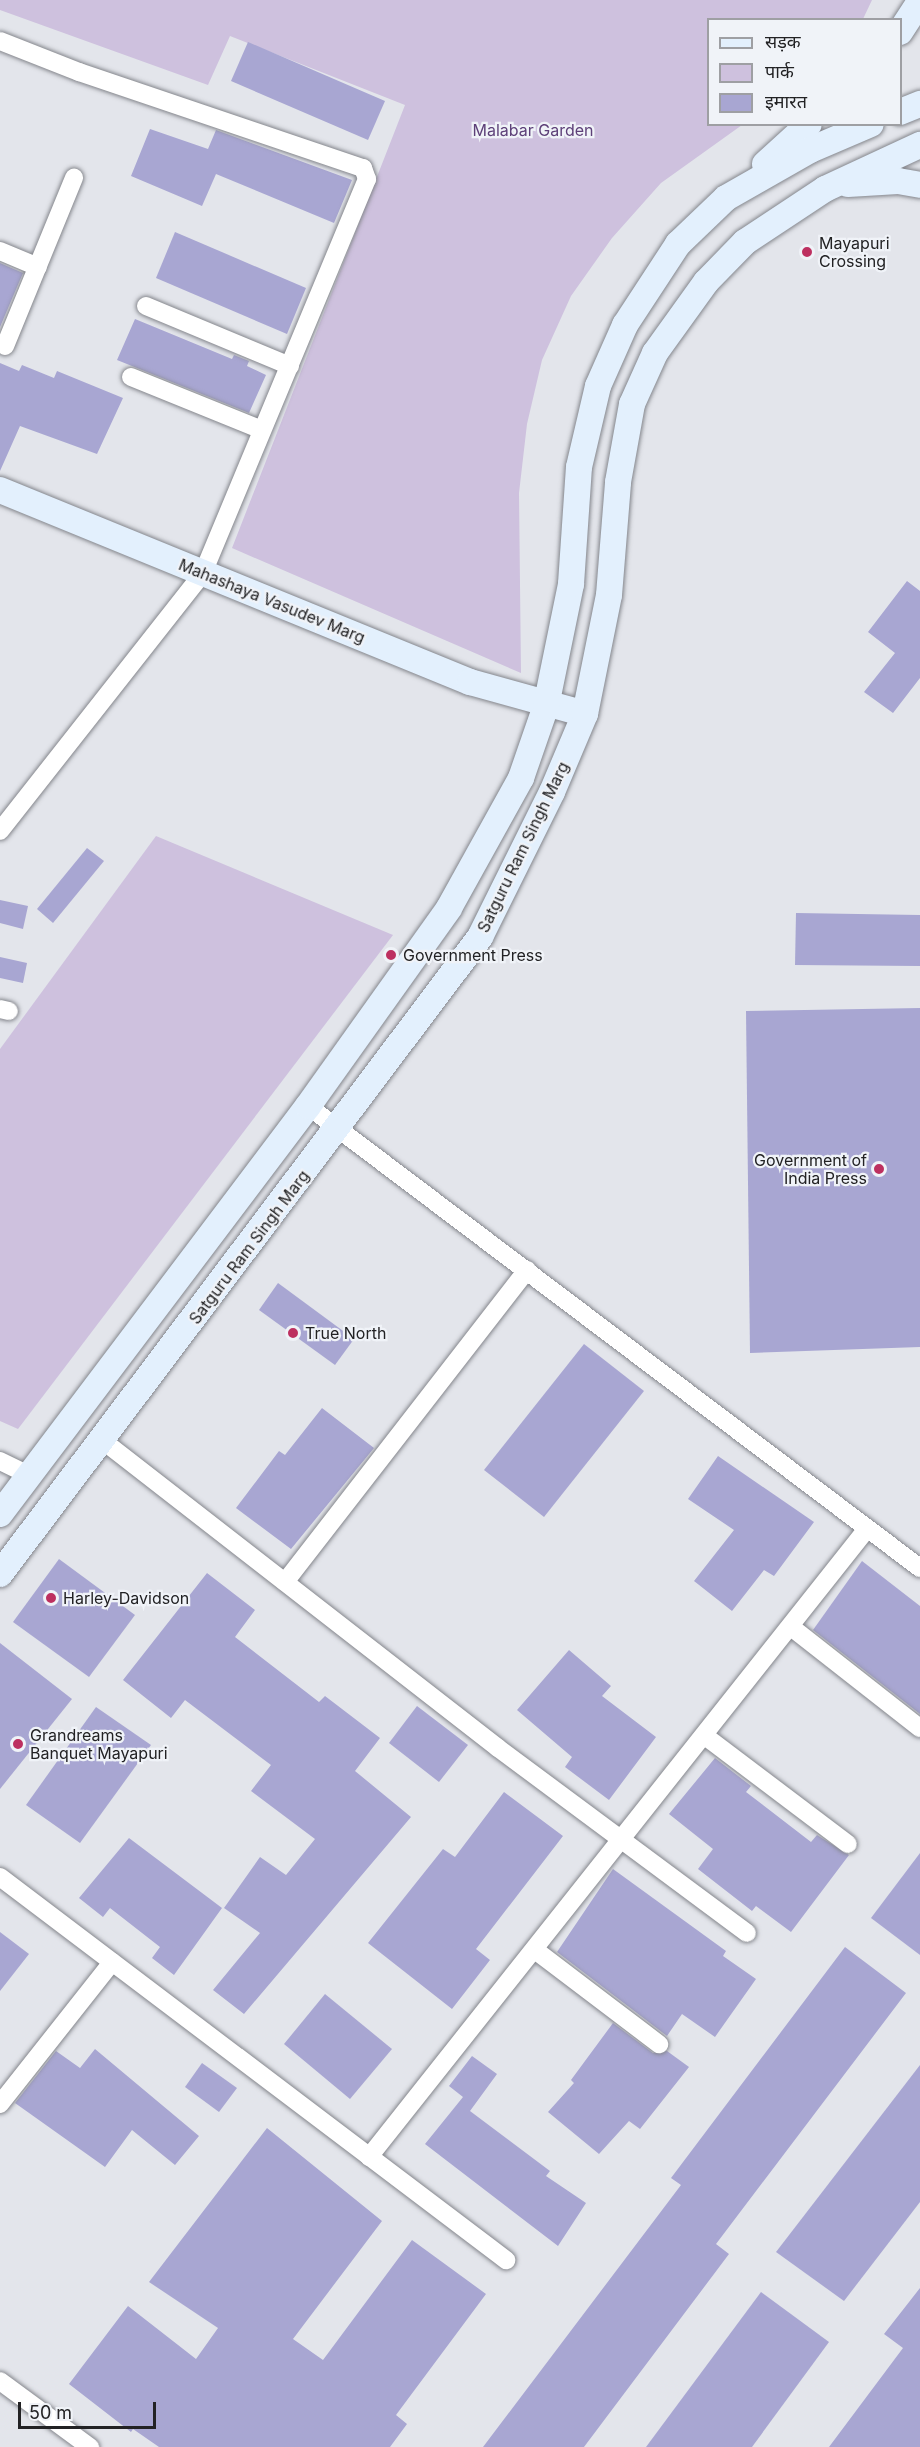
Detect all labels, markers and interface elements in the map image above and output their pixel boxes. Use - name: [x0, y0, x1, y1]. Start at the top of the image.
- legend: [707, 18, 902, 126]
- text: सड़क: [765, 31, 801, 52]
- text: पार्क: [765, 61, 794, 82]
- text: इमारत: [765, 91, 807, 112]
- park label: Malabar Garden: [472, 120, 594, 140]
- place label: Mayapuri Crossing: [819, 233, 890, 271]
- marker: Mayapuri Crossing: [800, 245, 814, 259]
- street label: Mahashaya Vasudev Marg: [176, 555, 368, 647]
- street label: Satguru Ram Singh Marg: [473, 758, 573, 936]
- place label: Government Press: [403, 945, 543, 965]
- marker: Government Press: [384, 948, 398, 962]
- place label: Government of India Press: [754, 1150, 867, 1188]
- marker: Government of India Press: [872, 1162, 886, 1176]
- street label: Satguru Ram Singh Marg: [185, 1166, 313, 1328]
- place label: True North: [305, 1323, 386, 1343]
- marker: True North: [286, 1326, 300, 1340]
- place label: Harley-Davidson: [63, 1588, 189, 1608]
- marker: Harley-Davidson: [44, 1591, 58, 1605]
- place label: Grandreams Banquet Mayapuri: [30, 1725, 168, 1763]
- marker: Grandreams Banquet Mayapuri: [11, 1737, 25, 1751]
- scale bar: [21, 2390, 159, 2428]
- text: 50 m: [29, 2402, 72, 2423]

